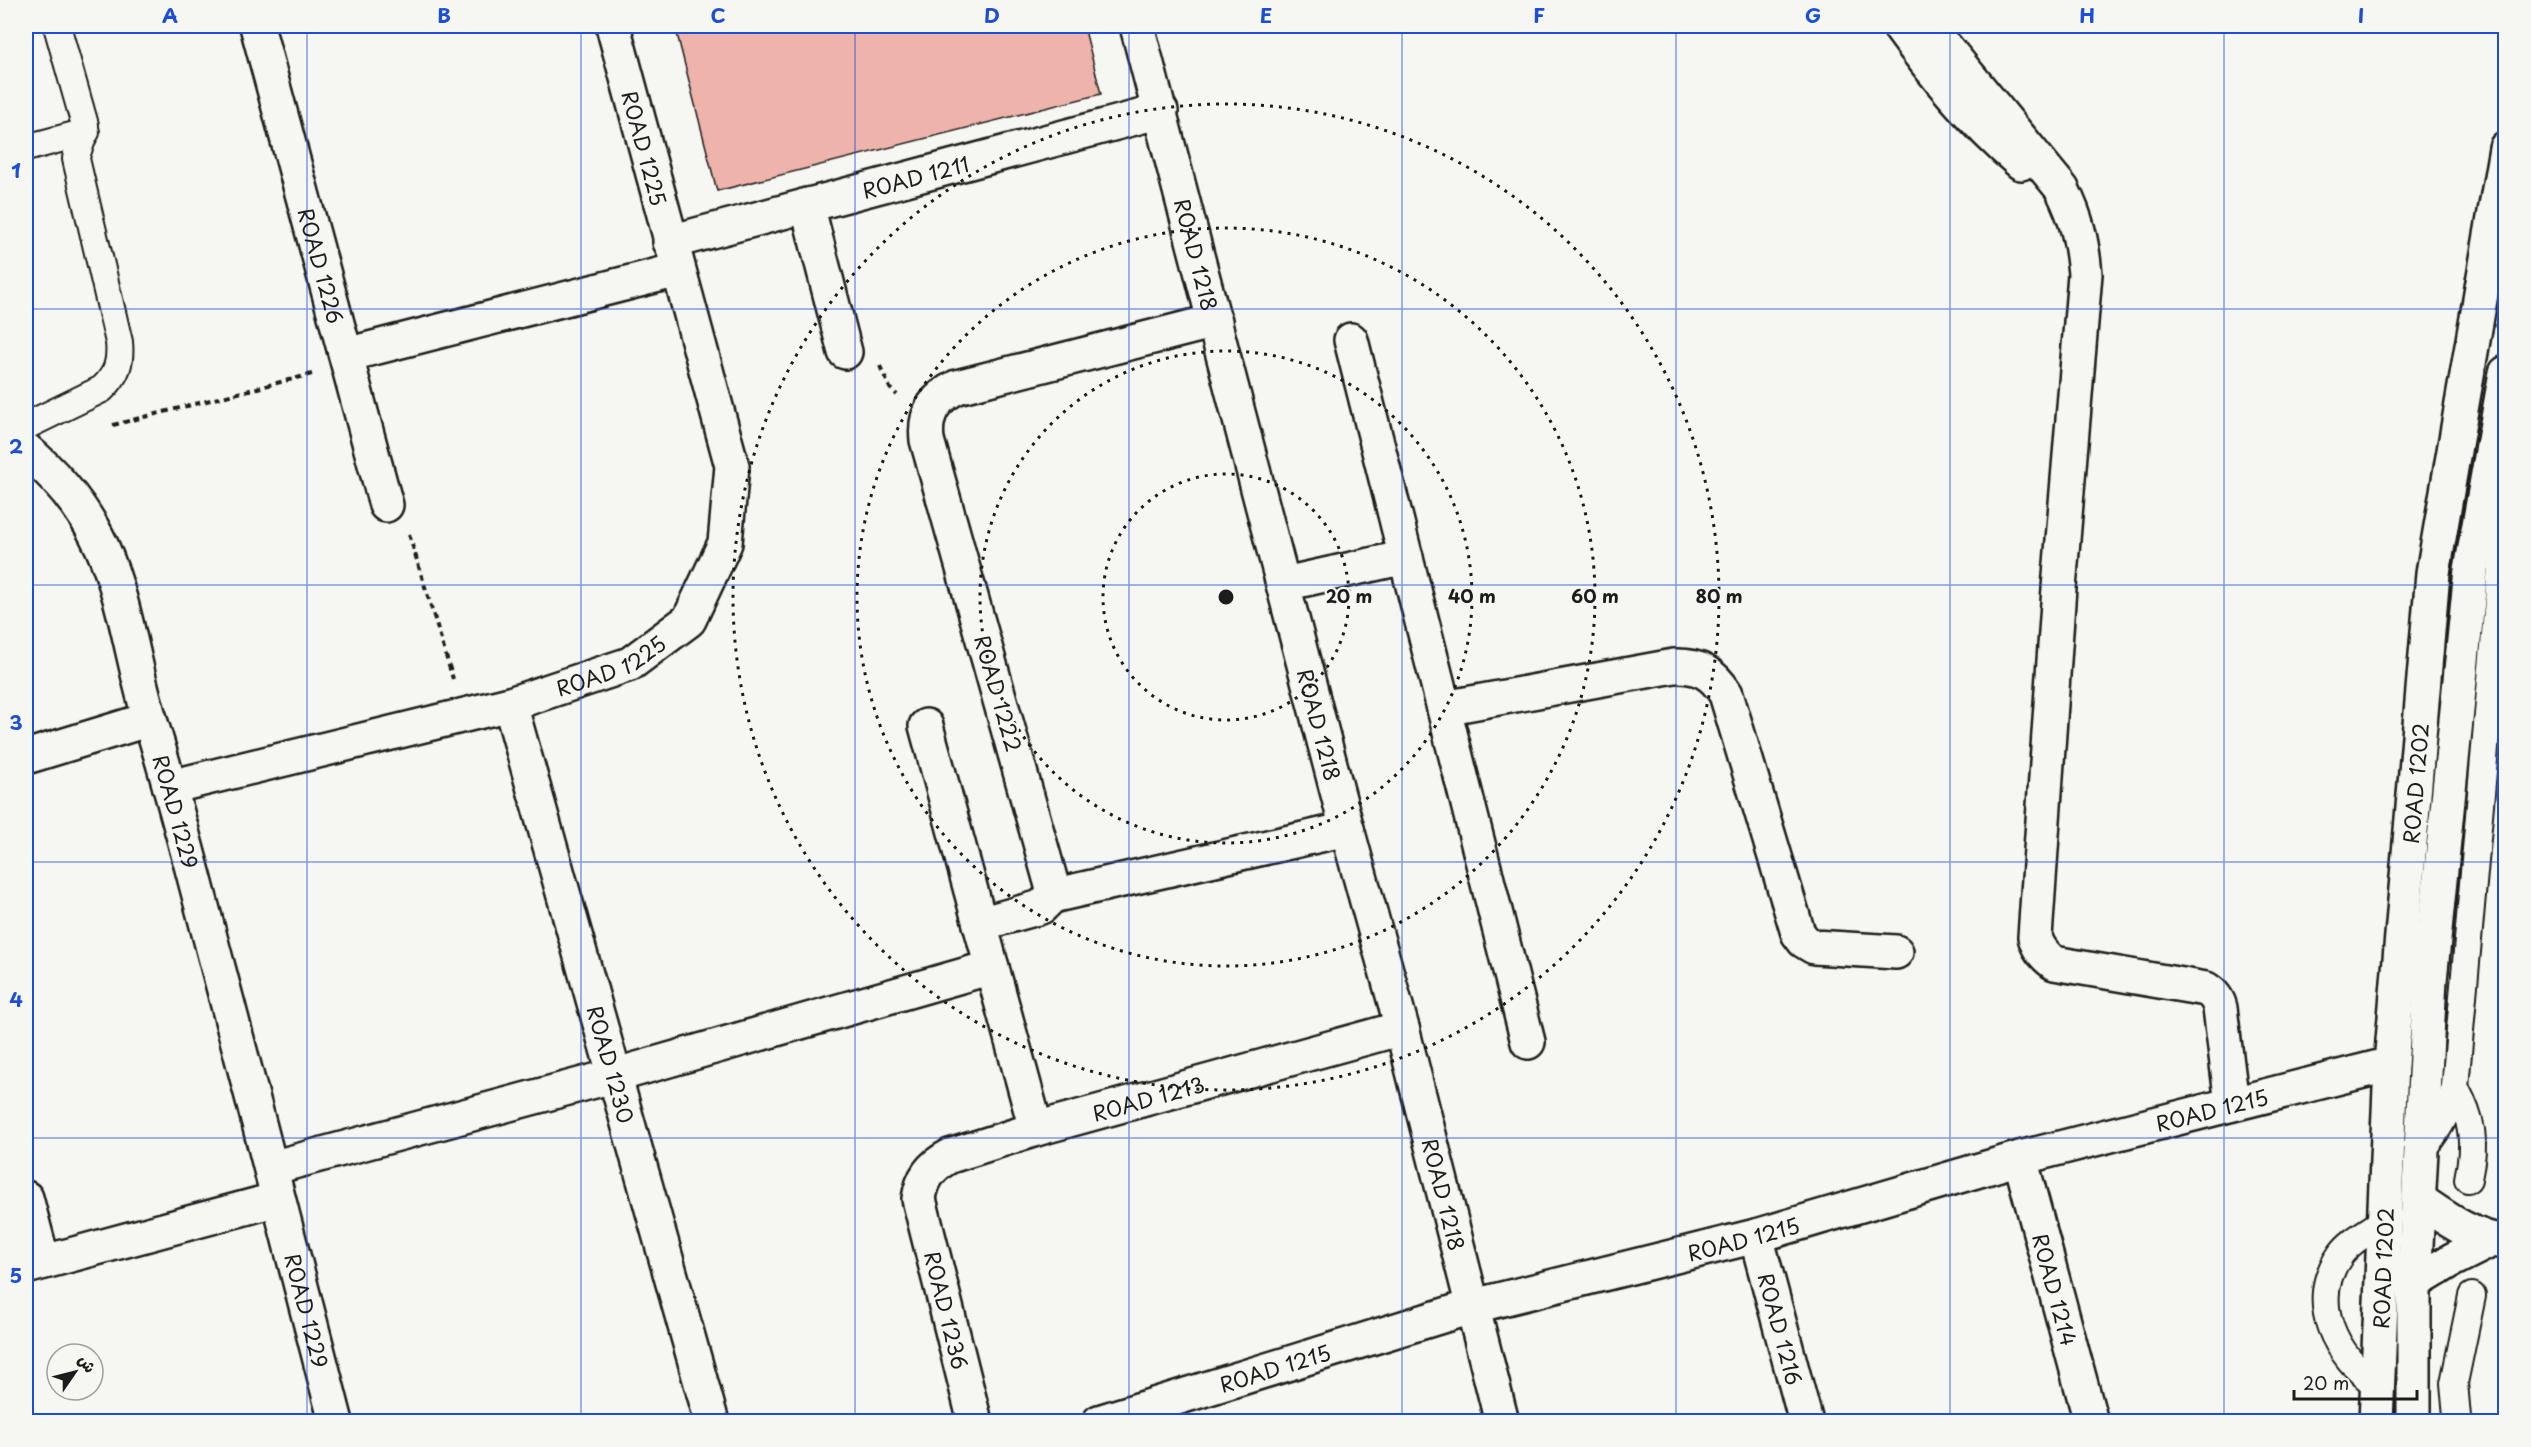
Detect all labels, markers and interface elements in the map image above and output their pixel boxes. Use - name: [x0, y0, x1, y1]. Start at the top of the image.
- text: A: [162, 0, 178, 30]
- text: B: [437, 0, 451, 30]
- text: C: [710, 0, 726, 30]
- text: D: [984, 0, 1000, 30]
- text: E: [1260, 0, 1272, 30]
- text: F: [1533, 0, 1545, 30]
- text: G: [1805, 0, 1821, 30]
- text: H: [2079, 0, 2095, 30]
- text: I: [2358, 0, 2364, 30]
- street label: ROAD 1225: [614, 87, 676, 209]
- street label: ROAD 1211: [858, 147, 972, 206]
- text: 1: [11, 155, 21, 185]
- street label: ROAD 1218: [1167, 195, 1227, 314]
- street label: ROAD 1226: [291, 204, 352, 327]
- text: 2: [9, 431, 23, 461]
- text: 20 m: [1326, 582, 1372, 609]
- text: 40 m: [1448, 582, 1496, 609]
- text: 60 m: [1571, 582, 1619, 609]
- text: 80 m: [1695, 582, 1743, 609]
- centre of rings: [1216, 587, 1236, 607]
- street label: ROAD 1225: [551, 627, 672, 704]
- street label: ROAD 1222: [967, 631, 1031, 755]
- street label: ROAD 1218: [1290, 665, 1350, 784]
- text: 3: [9, 707, 23, 737]
- street label: ROAD 1202: [2394, 722, 2436, 845]
- street label: ROAD 1229: [145, 750, 207, 872]
- text: 4: [9, 984, 23, 1014]
- street label: ROAD 1230: [580, 1001, 643, 1127]
- street label: ROAD 1213: [1088, 1067, 1208, 1129]
- street label: ROAD 1215: [2152, 1080, 2271, 1139]
- street label: ROAD 1218: [1415, 1135, 1474, 1254]
- street label: ROAD 1202: [2364, 1207, 2401, 1329]
- street label: ROAD 1215: [1684, 1208, 1803, 1269]
- street label: ROAD 1214: [2025, 1229, 2086, 1349]
- street label: ROAD 1236: [917, 1247, 977, 1373]
- street label: ROAD 1229: [277, 1250, 337, 1371]
- text: 5: [10, 1260, 22, 1290]
- street label: ROAD 1216: [1751, 1269, 1811, 1388]
- street label: ROAD 1215: [1215, 1335, 1334, 1400]
- north arrow: [45, 1342, 105, 1402]
- text: ش: [73, 1349, 103, 1377]
- scale bar: [2294, 1363, 2417, 1401]
- text: 20 m: [2303, 1369, 2349, 1396]

